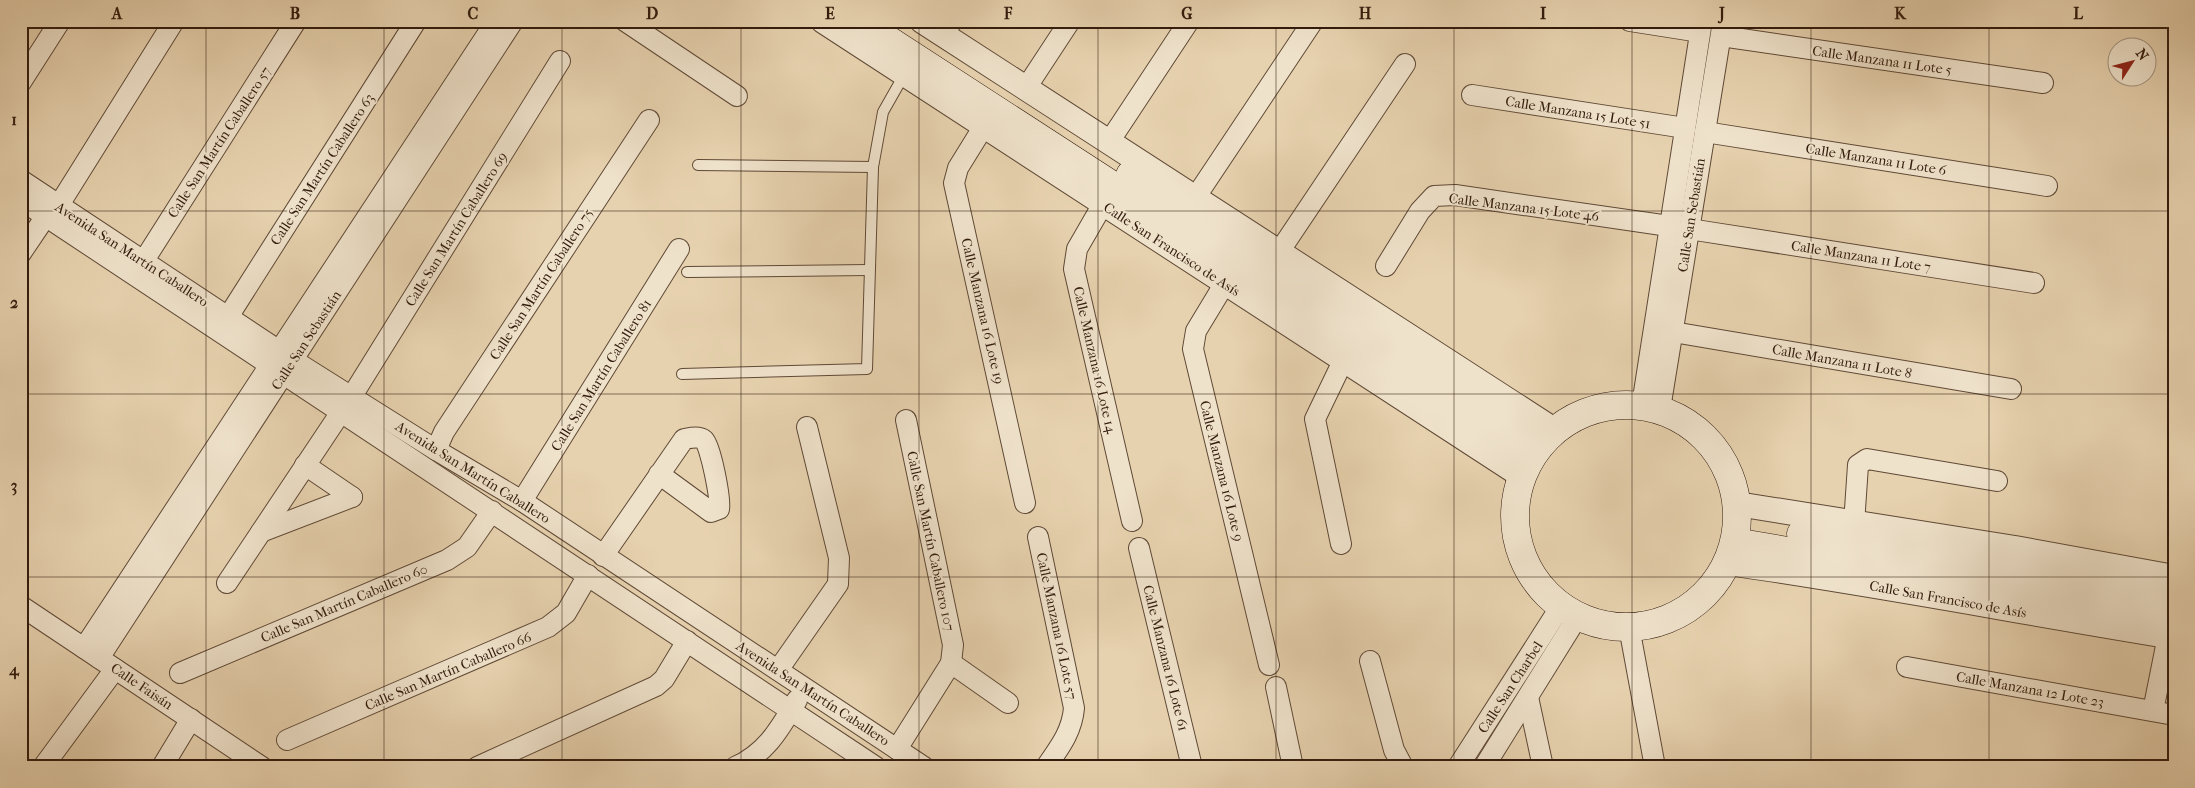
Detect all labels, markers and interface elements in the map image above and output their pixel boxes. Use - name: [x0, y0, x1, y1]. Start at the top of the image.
- text: A: [111, 4, 123, 23]
- text: B: [290, 4, 300, 23]
- text: C: [468, 4, 479, 23]
- text: D: [646, 4, 658, 23]
- text: E: [825, 4, 835, 23]
- text: F: [1003, 4, 1013, 23]
- text: G: [1181, 4, 1193, 23]
- text: H: [1359, 4, 1372, 23]
- text: I: [1540, 4, 1547, 23]
- text: J: [1717, 4, 1725, 24]
- text: K: [1894, 4, 1907, 23]
- text: L: [2073, 4, 2083, 23]
- north arrow: [2108, 38, 2158, 88]
- street label: Calle Manzana 11 Lote 5: [1811, 42, 1953, 79]
- text: N: [2132, 45, 2152, 64]
- street label: Calle San Martín Caballero 57: [164, 63, 275, 221]
- street label: Calle San Martín Caballero 63: [267, 90, 378, 248]
- street label: Calle Manzana 15 Lote 51: [1504, 93, 1652, 132]
- text: 1: [11, 110, 17, 129]
- street label: Calle Manzana 11 Lote 6: [1804, 140, 1948, 179]
- street label: Calle San Martín Caballero 69: [402, 149, 511, 310]
- street label: Calle San Sebastián: [1674, 157, 1709, 273]
- street label: Calle Manzana 15 Lote 46: [1448, 190, 1601, 225]
- street label: Avenida San Martín Caballero: [51, 198, 212, 310]
- street label: Calle San Francisco de Asís: [1100, 199, 1243, 300]
- street label: Calle San Martín Caballero 75: [486, 205, 597, 363]
- street label: Calle Manzana 16 Lote 19: [957, 236, 1008, 386]
- street label: Calle Manzana 11 Lote 7: [1790, 237, 1932, 276]
- street label: Calle Manzana 16 Lote 14: [1069, 285, 1120, 436]
- street label: Calle San Sebastián: [268, 287, 345, 393]
- text: 2: [10, 293, 18, 312]
- street label: Calle San Martín Caballero 81: [548, 296, 655, 454]
- street label: Calle Manzana 11 Lote 8: [1771, 341, 1913, 382]
- street label: Calle Manzana 16 Lote 9: [1196, 399, 1247, 543]
- street label: Avenida San Martín Caballero: [391, 417, 553, 527]
- street label: Calle San Martín Caballero 107: [903, 450, 958, 633]
- text: 3: [11, 476, 17, 496]
- street label: Calle Manzana 16 Lote 57: [1033, 551, 1080, 701]
- street label: Calle San Martín Caballero 60: [258, 561, 430, 646]
- street label: Calle San Francisco de Asís: [1868, 577, 2028, 622]
- street label: Calle Manzana 16 Lote 61: [1139, 583, 1192, 733]
- street label: Calle San Martín Caballero 66: [362, 628, 534, 714]
- street label: Avenida San Martín Caballero: [732, 637, 893, 749]
- street label: Calle San Charbel: [1474, 638, 1547, 736]
- street label: Calle Faisán: [107, 659, 176, 713]
- text: 4: [8, 660, 20, 680]
- street label: Calle Manzana 12 Lote 23: [1955, 668, 2105, 711]

